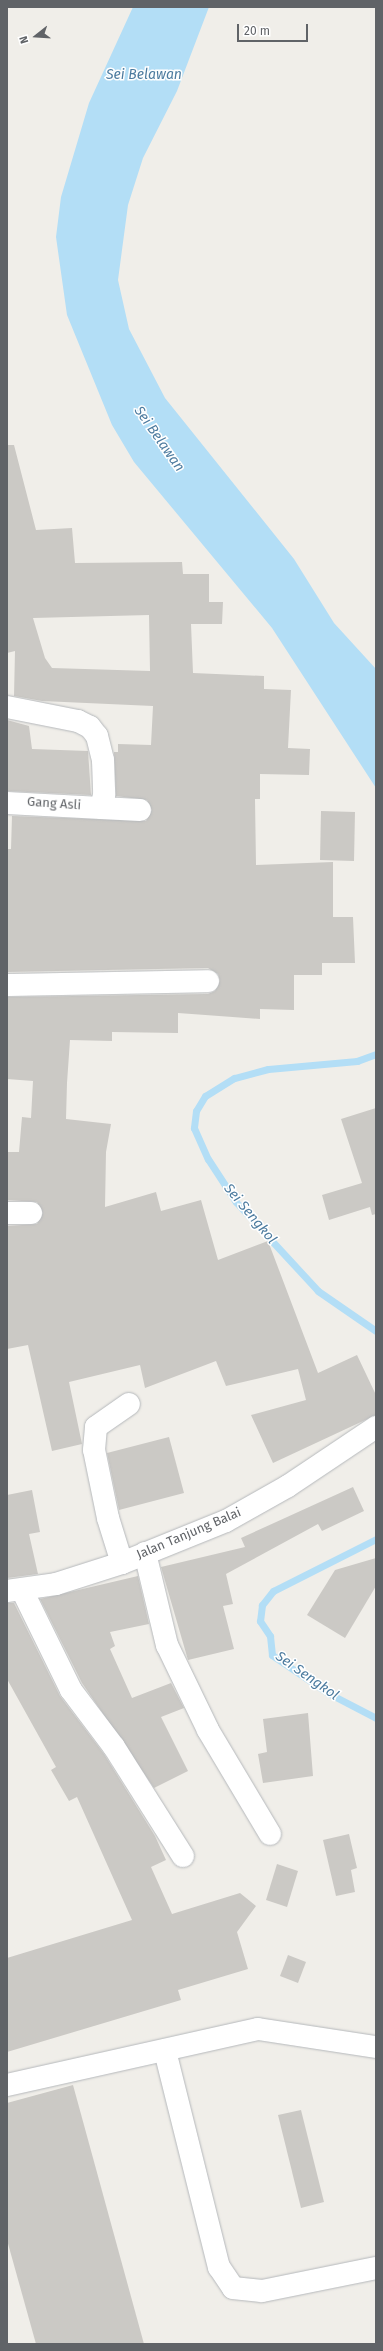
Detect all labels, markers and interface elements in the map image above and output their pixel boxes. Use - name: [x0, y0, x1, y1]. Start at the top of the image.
- north arrow: [16, 16, 56, 56]
- scale bar: [239, 16, 310, 42]
- text: 20 m: [244, 24, 270, 38]
- text: N: [17, 34, 31, 45]
- water label: Sei Belawan: [106, 67, 182, 83]
- water label: Sei Belawan: [130, 403, 188, 475]
- street label: Gang Asli: [26, 794, 82, 814]
- water label: Sei Sengkol: [220, 1181, 280, 1247]
- street label: Jalan Tanjung Balai: [134, 1505, 244, 1563]
- water label: Sei Sengkol: [272, 1648, 342, 1704]

